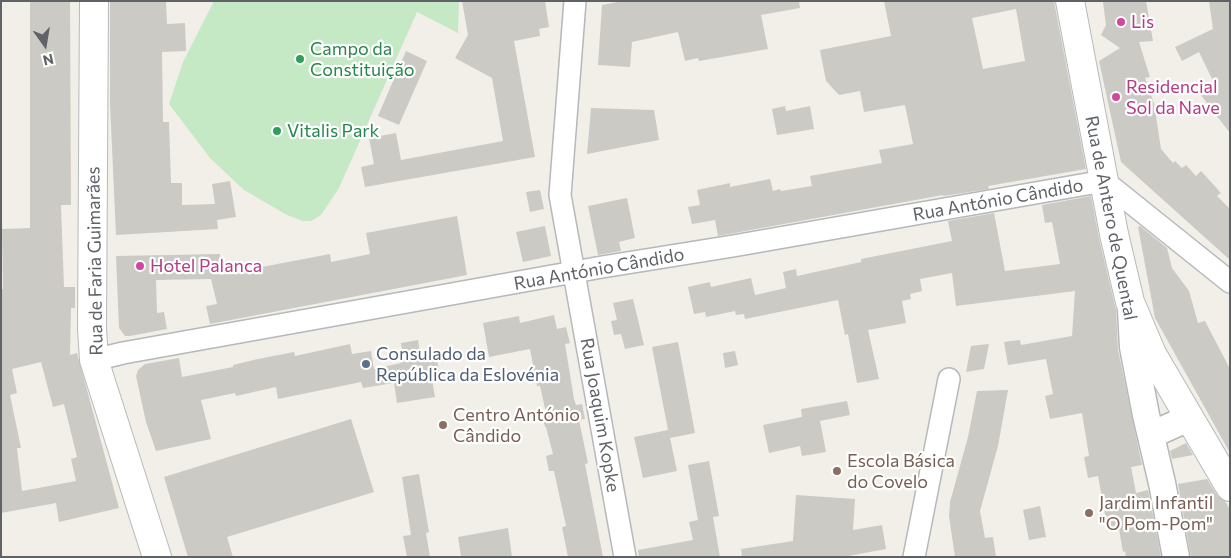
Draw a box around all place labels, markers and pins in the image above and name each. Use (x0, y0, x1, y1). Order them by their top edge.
place label: Lis (1131, 11, 1154, 33)
marker: Lis (1115, 16, 1127, 28)
place label: Campo da Constituição (310, 38, 415, 80)
marker: Campo da Constituição (294, 53, 306, 65)
place label: Residencial Sol da Nave (1126, 76, 1220, 118)
marker: Residencial Sol da Nave (1110, 91, 1122, 103)
place label: Vitalis Park (287, 120, 379, 142)
marker: Vitalis Park (271, 125, 283, 137)
place label: Hotel Palanca (150, 255, 262, 277)
marker: Hotel Palanca (134, 260, 146, 272)
place label: Consulado da República da Eslovénia (376, 343, 559, 386)
marker: Consulado da República da Eslovénia (360, 358, 372, 370)
place label: Centro António Cândido (453, 404, 580, 446)
marker: Centro António Cândido (437, 419, 449, 431)
place label: Escola Básica do Covelo (847, 450, 955, 492)
marker: Escola Básica do Covelo (831, 465, 843, 477)
place label: Jardim Infantil "O Pom-Pom" (1099, 492, 1213, 534)
marker: Jardim Infantil "O Pom-Pom" (1083, 507, 1095, 519)

